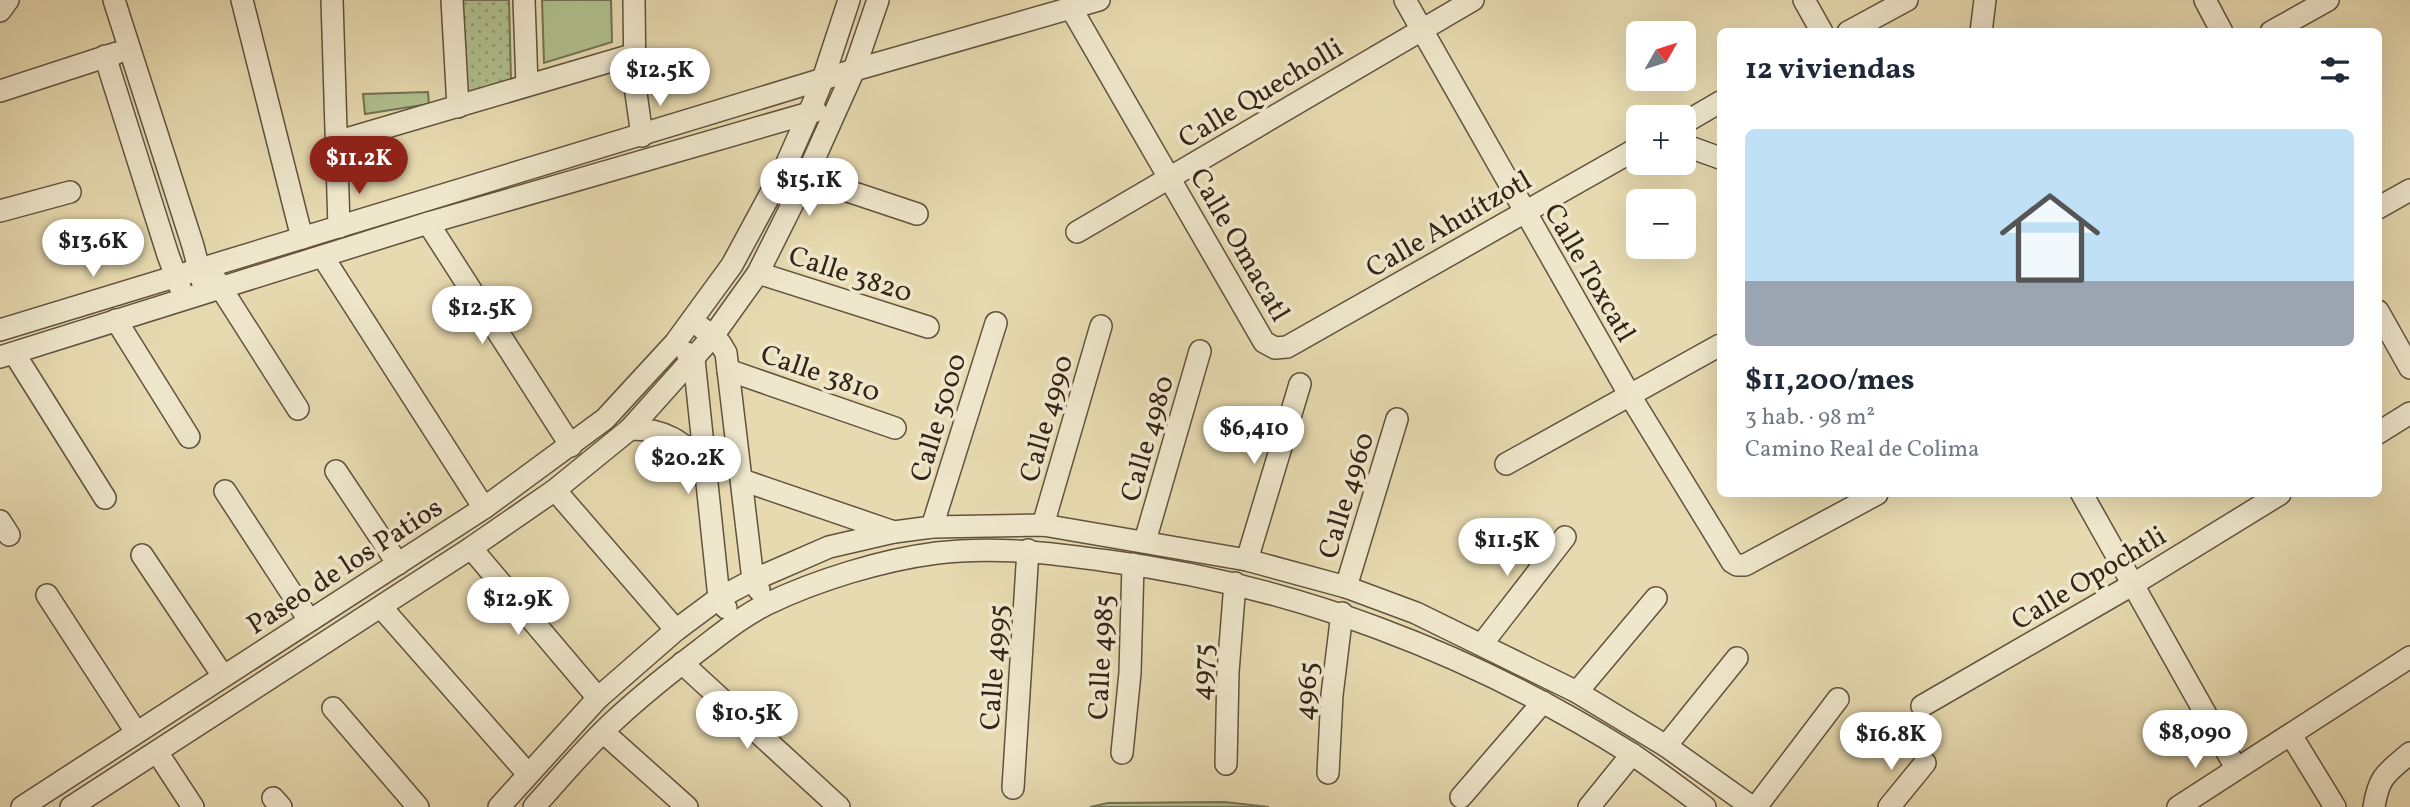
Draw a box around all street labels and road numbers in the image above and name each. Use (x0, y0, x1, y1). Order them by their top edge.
street label: Calle Quecholli (1172, 30, 1351, 159)
street label: Calle Omacatl (1179, 161, 1299, 329)
street label: Calle Ahuítzotl (1359, 162, 1539, 288)
street label: Calle Toxcatl (1533, 197, 1644, 350)
street label: Calle 3820 (783, 237, 917, 314)
street label: Calle 3810 (755, 336, 885, 413)
street label: Calle 5000 (901, 349, 977, 487)
street label: Calle 4990 (1011, 351, 1084, 487)
street label: Calle 4980 (1112, 371, 1185, 506)
street label: Calle 4960 (1310, 428, 1385, 564)
street label: Paseo de los Patios (240, 489, 451, 645)
street label: Calle Opochtli (2005, 518, 2174, 641)
street label: Calle 4985 (1080, 593, 1125, 721)
street label: Calle 4995 (972, 603, 1019, 732)
street label: 4975 (1183, 642, 1224, 702)
street label: 4965 (1285, 660, 1329, 722)

